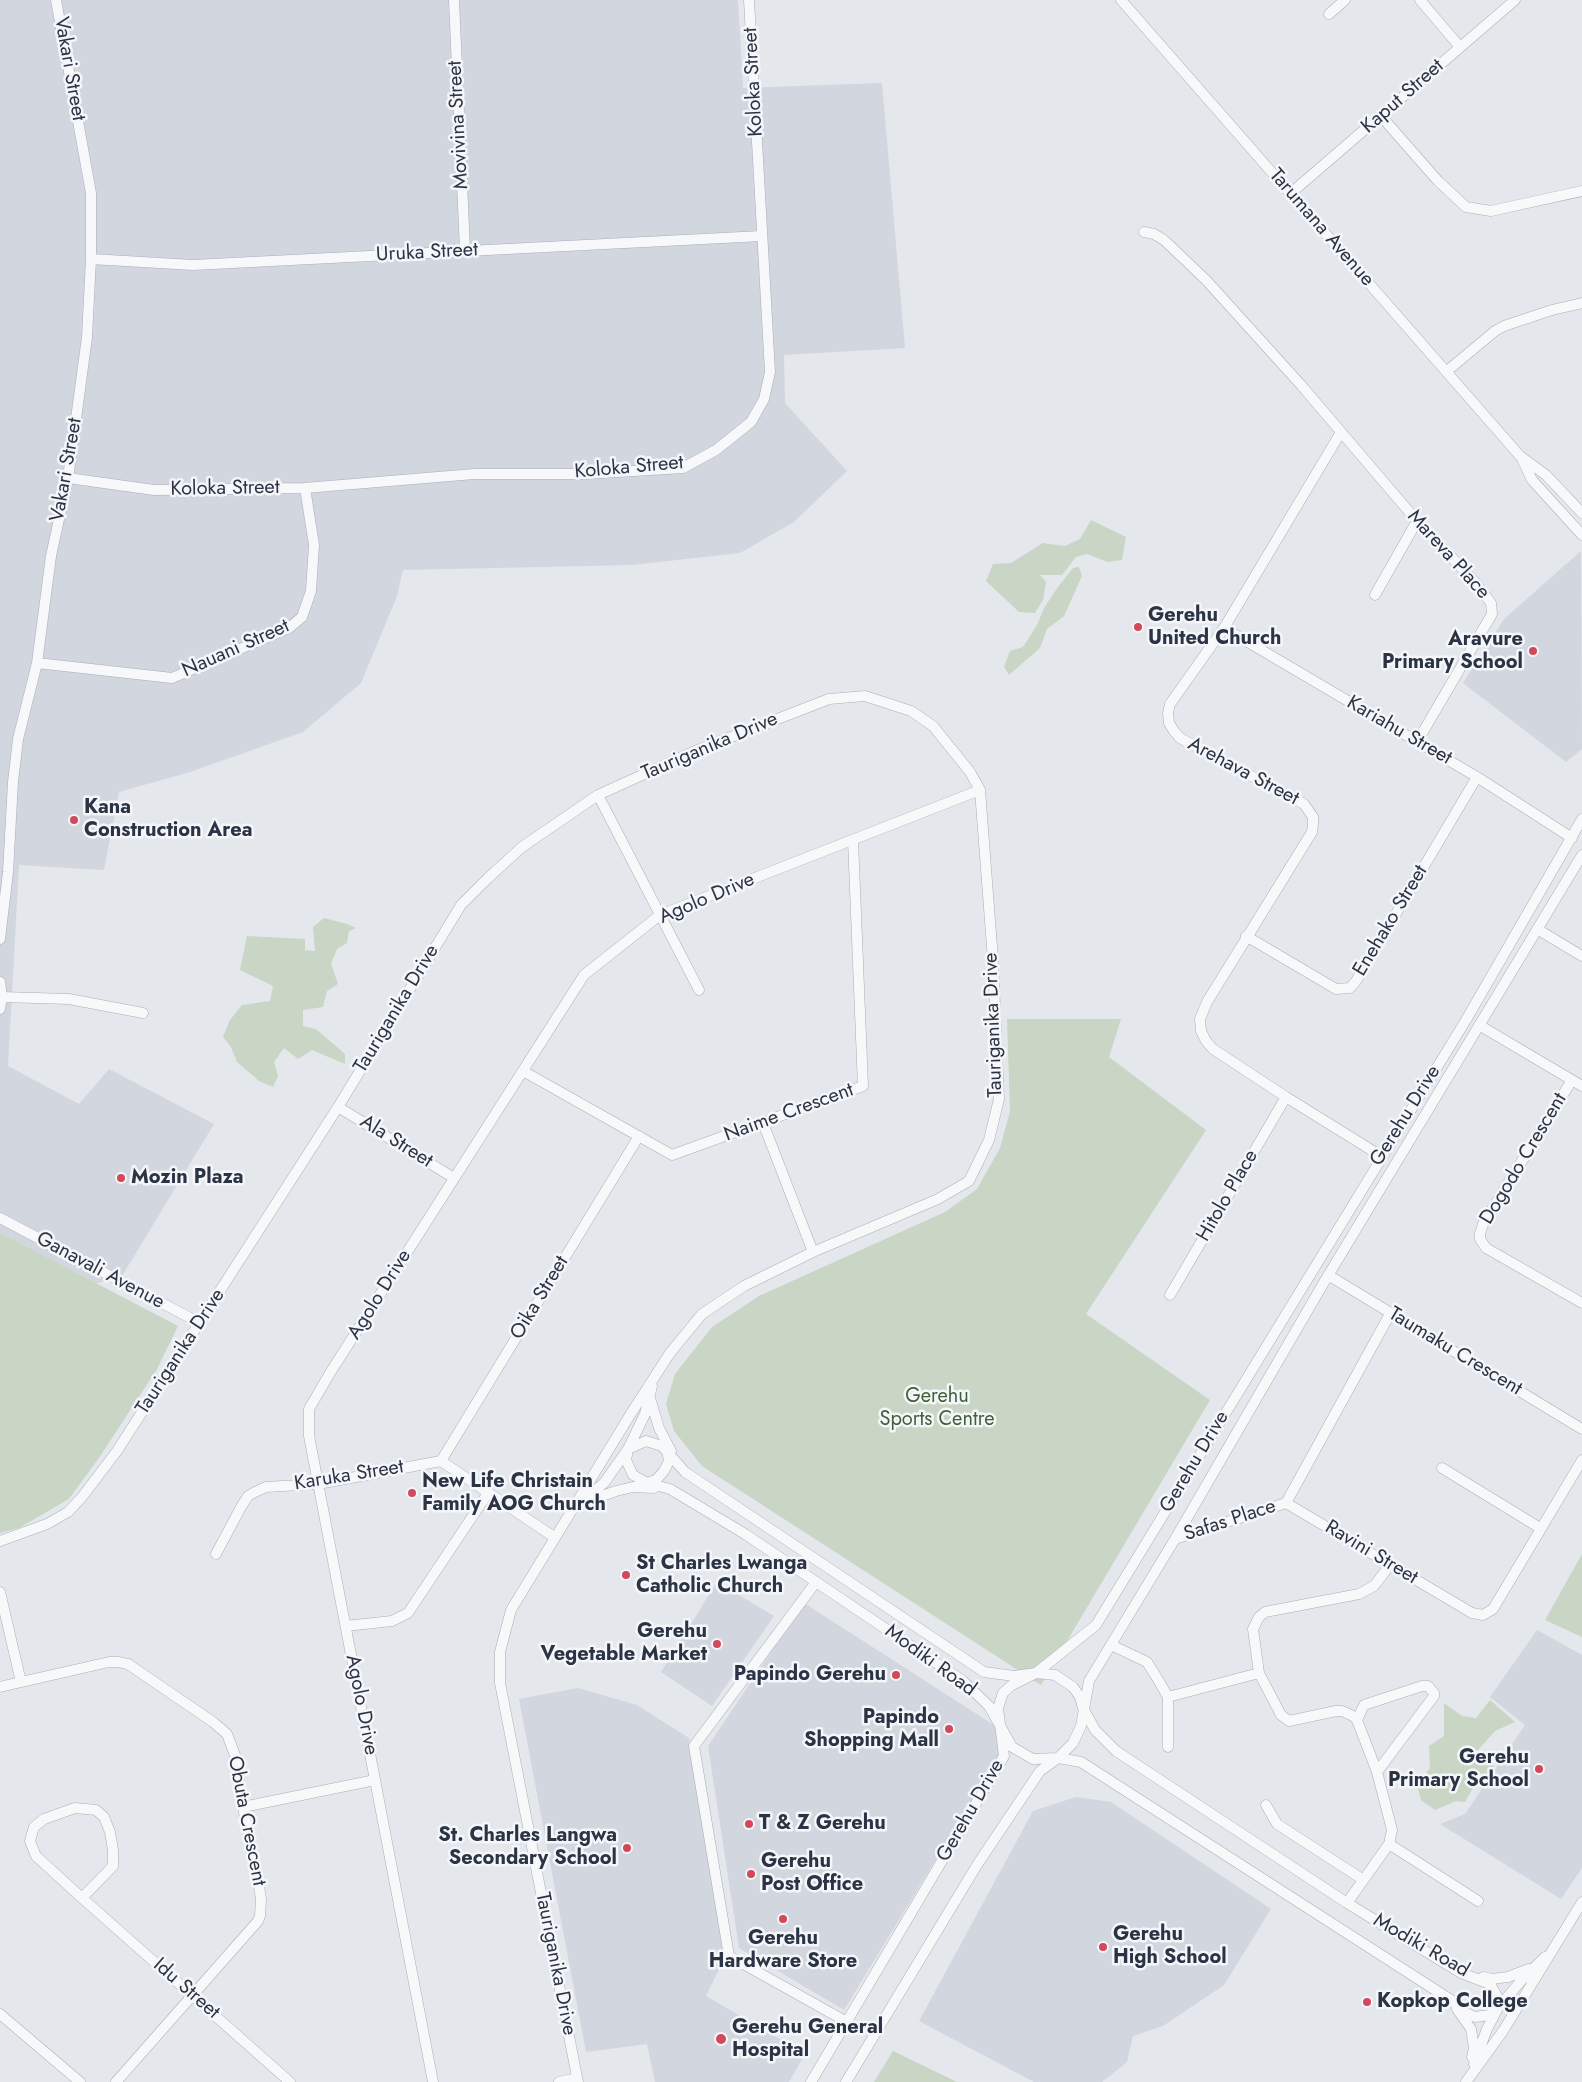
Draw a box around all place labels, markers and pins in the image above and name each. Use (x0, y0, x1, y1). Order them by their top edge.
place label: Gerehu United Church (1148, 604, 1281, 651)
marker: Gerehu United Church (1132, 621, 1144, 633)
place label: Aravure Primary School (1382, 628, 1523, 675)
marker: Aravure Primary School (1527, 645, 1539, 657)
place label: Kana Construction Area (84, 796, 252, 843)
marker: Kana Construction Area (68, 814, 80, 826)
place label: Mozin Plaza (131, 1166, 244, 1190)
marker: Mozin Plaza (115, 1172, 127, 1184)
place label: New Life Christain Family AOG Church (422, 1470, 606, 1517)
marker: New Life Christain Family AOG Church (406, 1487, 418, 1499)
place label: St Charles Lwanga Catholic Church (636, 1552, 807, 1599)
marker: St Charles Lwanga Catholic Church (620, 1569, 632, 1581)
place label: Gerehu Vegetable Market (541, 1620, 707, 1667)
marker: Gerehu Vegetable Market (711, 1638, 723, 1650)
place label: Papindo Gerehu (734, 1663, 886, 1687)
marker: Papindo Gerehu (890, 1669, 902, 1681)
place label: Papindo Shopping Mall (804, 1706, 939, 1753)
marker: Papindo Shopping Mall (943, 1723, 955, 1735)
place label: Gerehu Primary School (1388, 1746, 1529, 1793)
marker: Gerehu Primary School (1533, 1763, 1545, 1775)
place label: T & Z Gerehu (759, 1812, 886, 1836)
marker: T & Z Gerehu (743, 1818, 755, 1830)
place label: St. Charles Langwa Secondary School (438, 1824, 617, 1871)
marker: St. Charles Langwa Secondary School (621, 1842, 633, 1854)
place label: Gerehu Post Office (761, 1850, 863, 1897)
marker: Gerehu Post Office (745, 1868, 757, 1880)
marker: Gerehu Hardware Store (777, 1913, 789, 1925)
place label: Gerehu High School (1113, 1923, 1227, 1970)
place label: Gerehu Hardware Store (709, 1927, 857, 1974)
marker: Gerehu High School (1097, 1941, 1109, 1953)
place label: Kopkop College (1377, 1990, 1528, 2014)
marker: Kopkop College (1361, 1996, 1373, 2008)
place label: Gerehu General Hospital (732, 2016, 883, 2063)
marker: Gerehu General Hospital (714, 2032, 728, 2046)

